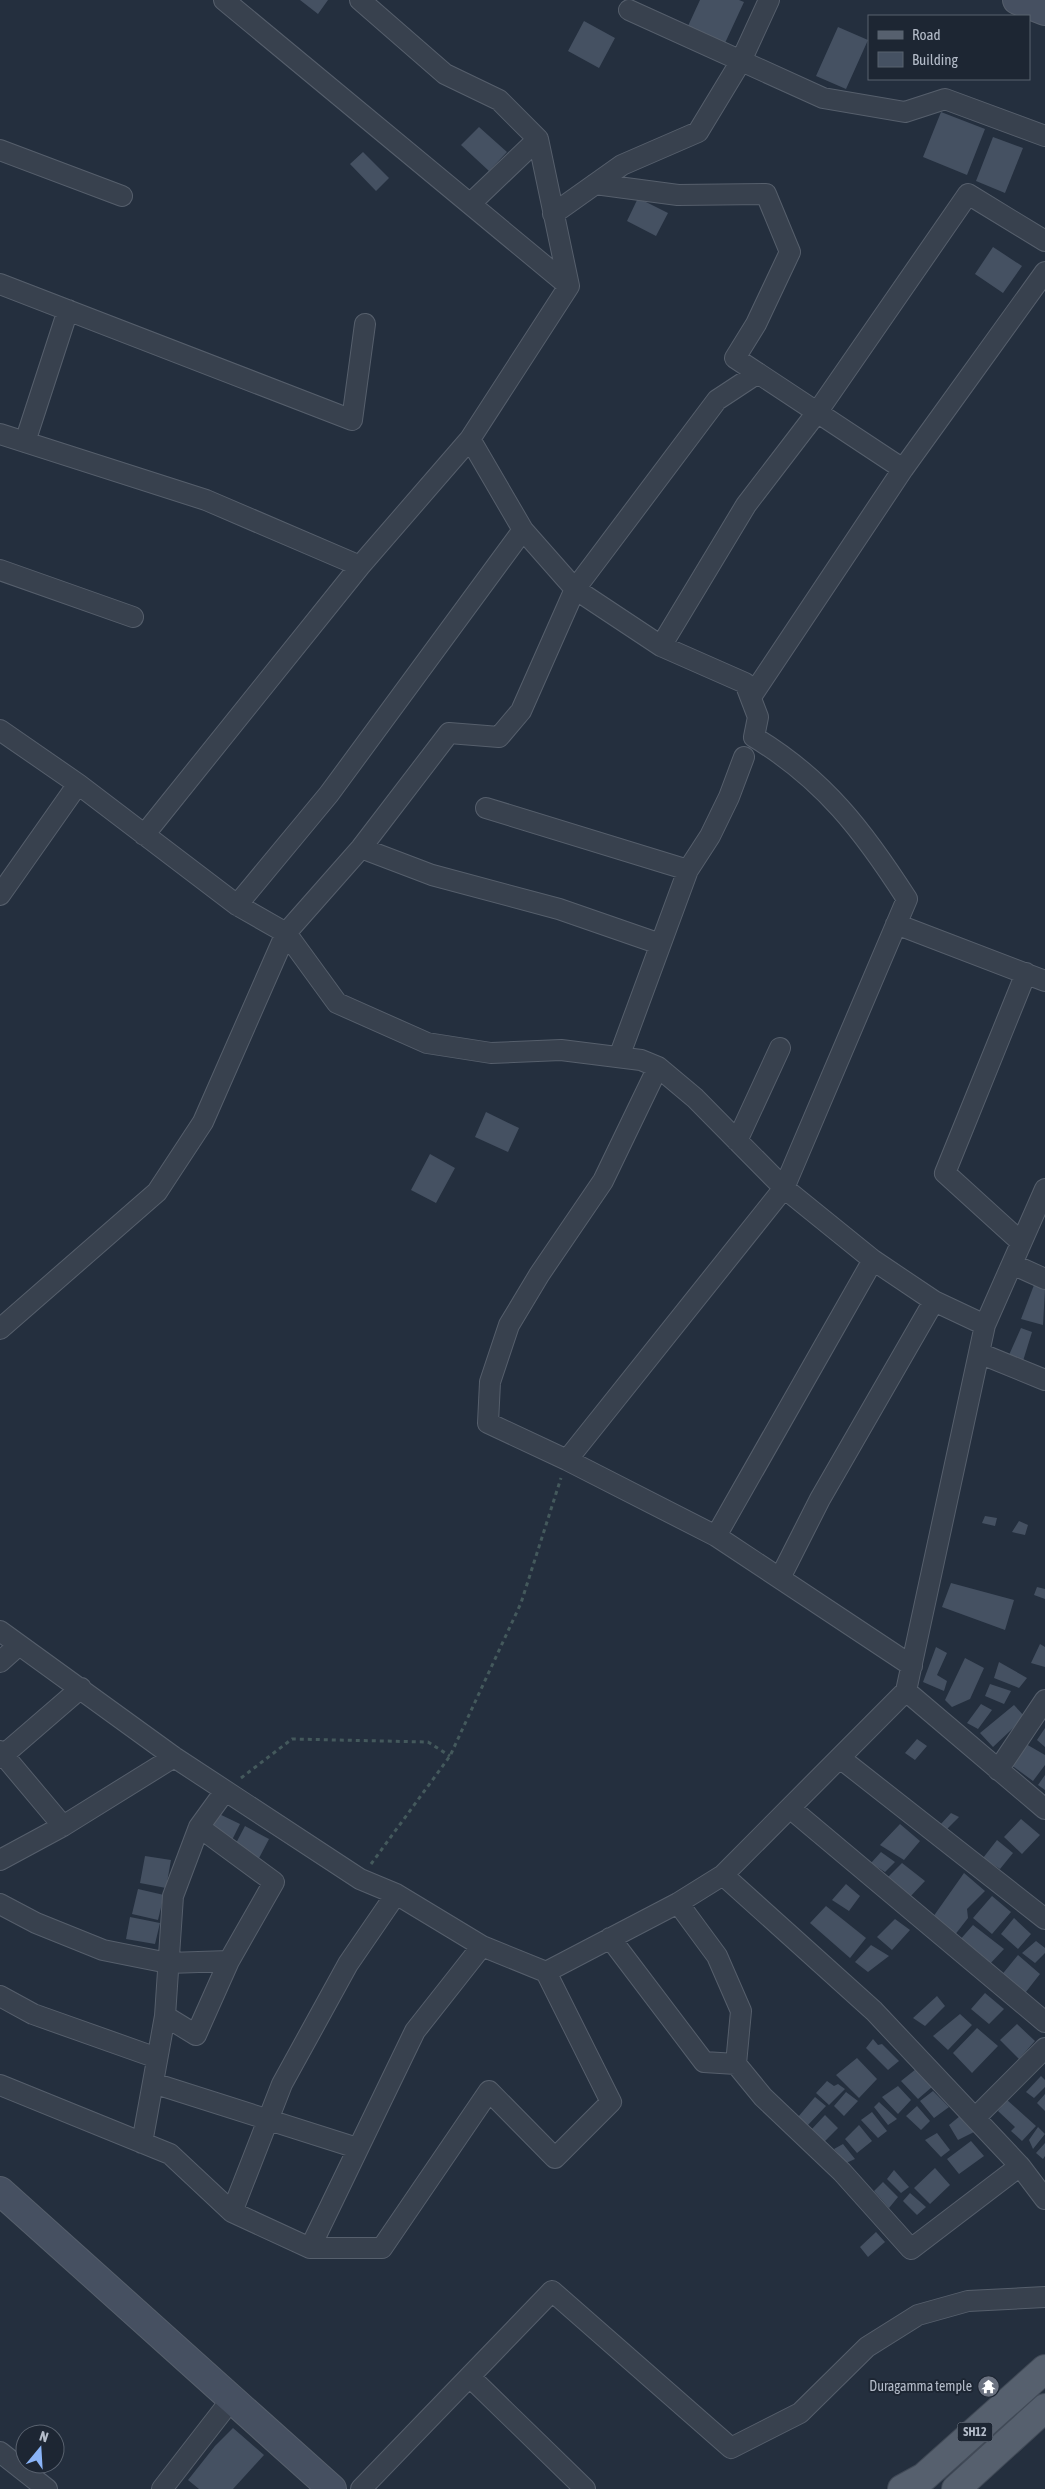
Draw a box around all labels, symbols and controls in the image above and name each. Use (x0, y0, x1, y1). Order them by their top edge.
legend (868, 15, 1030, 80)
text: Road (912, 26, 941, 43)
text: Building (912, 51, 958, 68)
temple icon: Duragamma temple (976, 2374, 1000, 2398)
place label: Duragamma temple (869, 2378, 972, 2394)
road number: SH12 (958, 2422, 992, 2442)
north arrow (15, 2424, 65, 2474)
text: N (38, 2428, 50, 2446)

